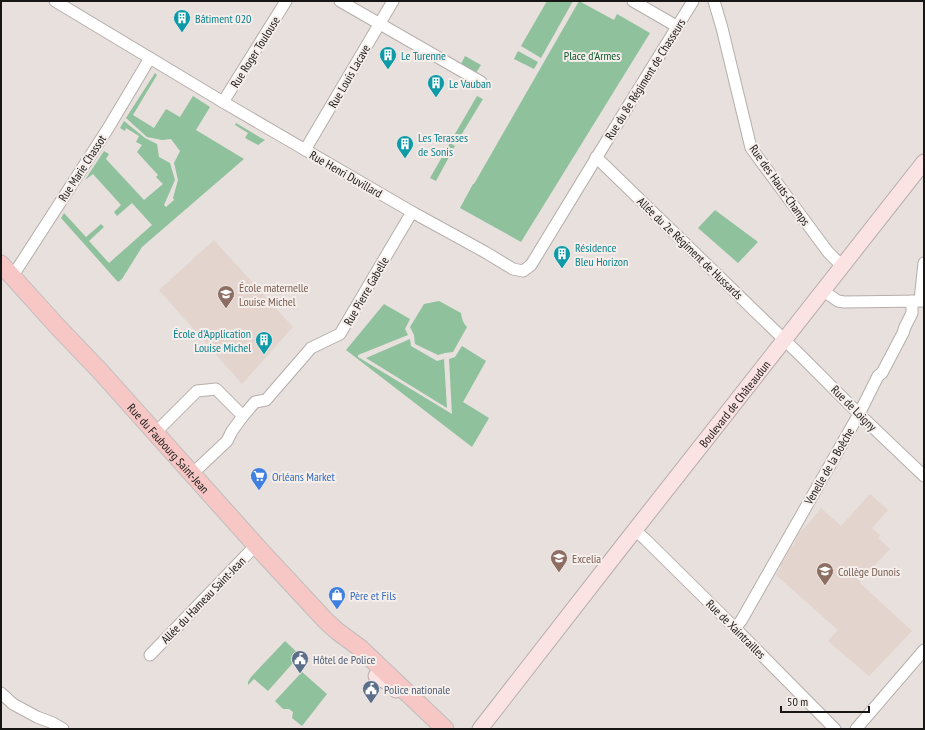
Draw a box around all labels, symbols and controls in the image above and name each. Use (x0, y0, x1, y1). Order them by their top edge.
building icon: Bâtiment 020 (172, 8, 192, 33)
place label: Bâtiment 020 (195, 11, 251, 26)
street label: Rue Roger Toulouse (227, 14, 283, 90)
street label: Rue du 8e Régiment de Chasseurs (602, 16, 688, 142)
street label: Rue Louis Lacave (325, 42, 373, 110)
building icon: Le Turenne (378, 45, 398, 70)
place label: Le Turenne (401, 48, 446, 63)
park label: Place d'Armes (564, 48, 620, 63)
building icon: Le Vauban (426, 73, 446, 98)
place label: Le Vauban (449, 76, 491, 91)
place label: Les Terasses de Sonis (418, 130, 468, 159)
street label: Rue Marie Chassot (55, 131, 109, 204)
building icon: Les Terasses de Sonis (395, 134, 415, 159)
street label: Rue des Hauts-Champs (747, 142, 813, 228)
street label: Rue Henri Duvillard (307, 147, 385, 201)
street label: Allée du 2e Régiment de Hussards (634, 194, 746, 302)
place label: Résidence Bleu Horizon (575, 240, 628, 269)
building icon: Résidence Bleu Horizon (552, 244, 572, 269)
street label: Rue Pierre Gabelle (340, 254, 392, 328)
place label: École maternelle Louise Michel (239, 280, 309, 309)
school or university icon: École maternelle Louise Michel (216, 284, 236, 309)
place label: École d'Application Louise Michel (173, 326, 251, 355)
building icon: École d'Application Louise Michel (254, 330, 274, 355)
street label: Boulevard de Châteaudun (696, 357, 773, 450)
street label: Rue de Loigny (828, 382, 880, 434)
street label: Rue du Faubourg Saint-Jean (125, 400, 213, 496)
street label: Venelle de la Boêche (800, 425, 857, 508)
supermarket icon: Orléans Market (249, 466, 269, 491)
place label: Orléans Market (272, 469, 336, 484)
school or university icon: Excelia (549, 548, 569, 573)
place label: Excelia (572, 551, 601, 566)
street label: Allée du Hameau Saint-Jean (158, 553, 248, 647)
school or university icon: Collège Dunois (815, 561, 835, 586)
place label: Collège Dunois (838, 564, 900, 579)
shop icon: Père et Fils (327, 585, 347, 610)
place label: Père et Fils (350, 588, 396, 603)
street label: Rue de Xaintrailles (703, 596, 769, 662)
public building icon: Hôtel de Police (290, 649, 310, 674)
place label: Hôtel de Police (313, 652, 376, 667)
public building icon: Police nationale (361, 679, 381, 704)
place label: Police nationale (384, 682, 450, 697)
scale bar (781, 688, 869, 714)
text: 50 m (787, 694, 808, 709)

